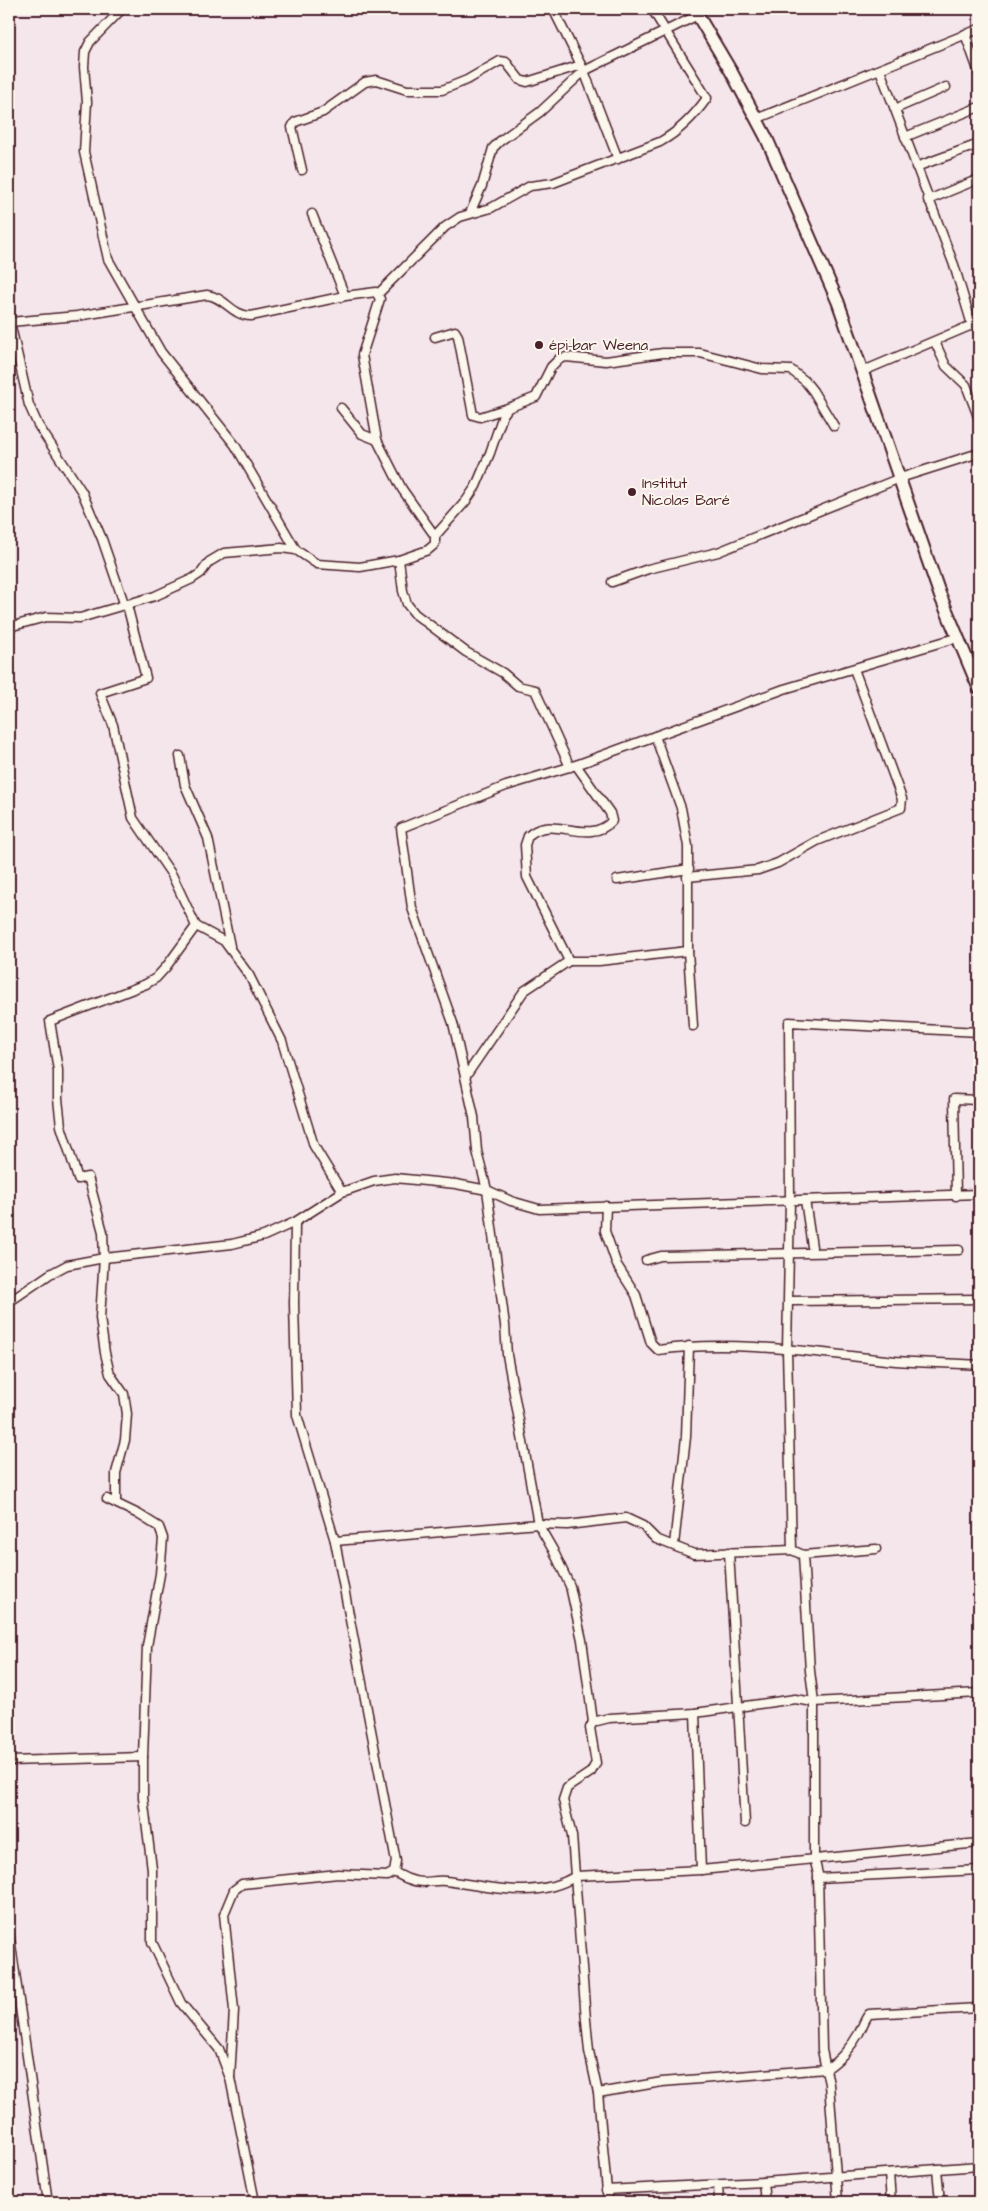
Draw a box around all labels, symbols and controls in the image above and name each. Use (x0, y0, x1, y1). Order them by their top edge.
place label: épi-bar Weena (549, 335, 649, 356)
marker: épi-bar Weena (533, 339, 545, 351)
place label: Institut Nicolas Baré (642, 473, 730, 511)
marker: Institut Nicolas Baré (626, 486, 638, 498)

